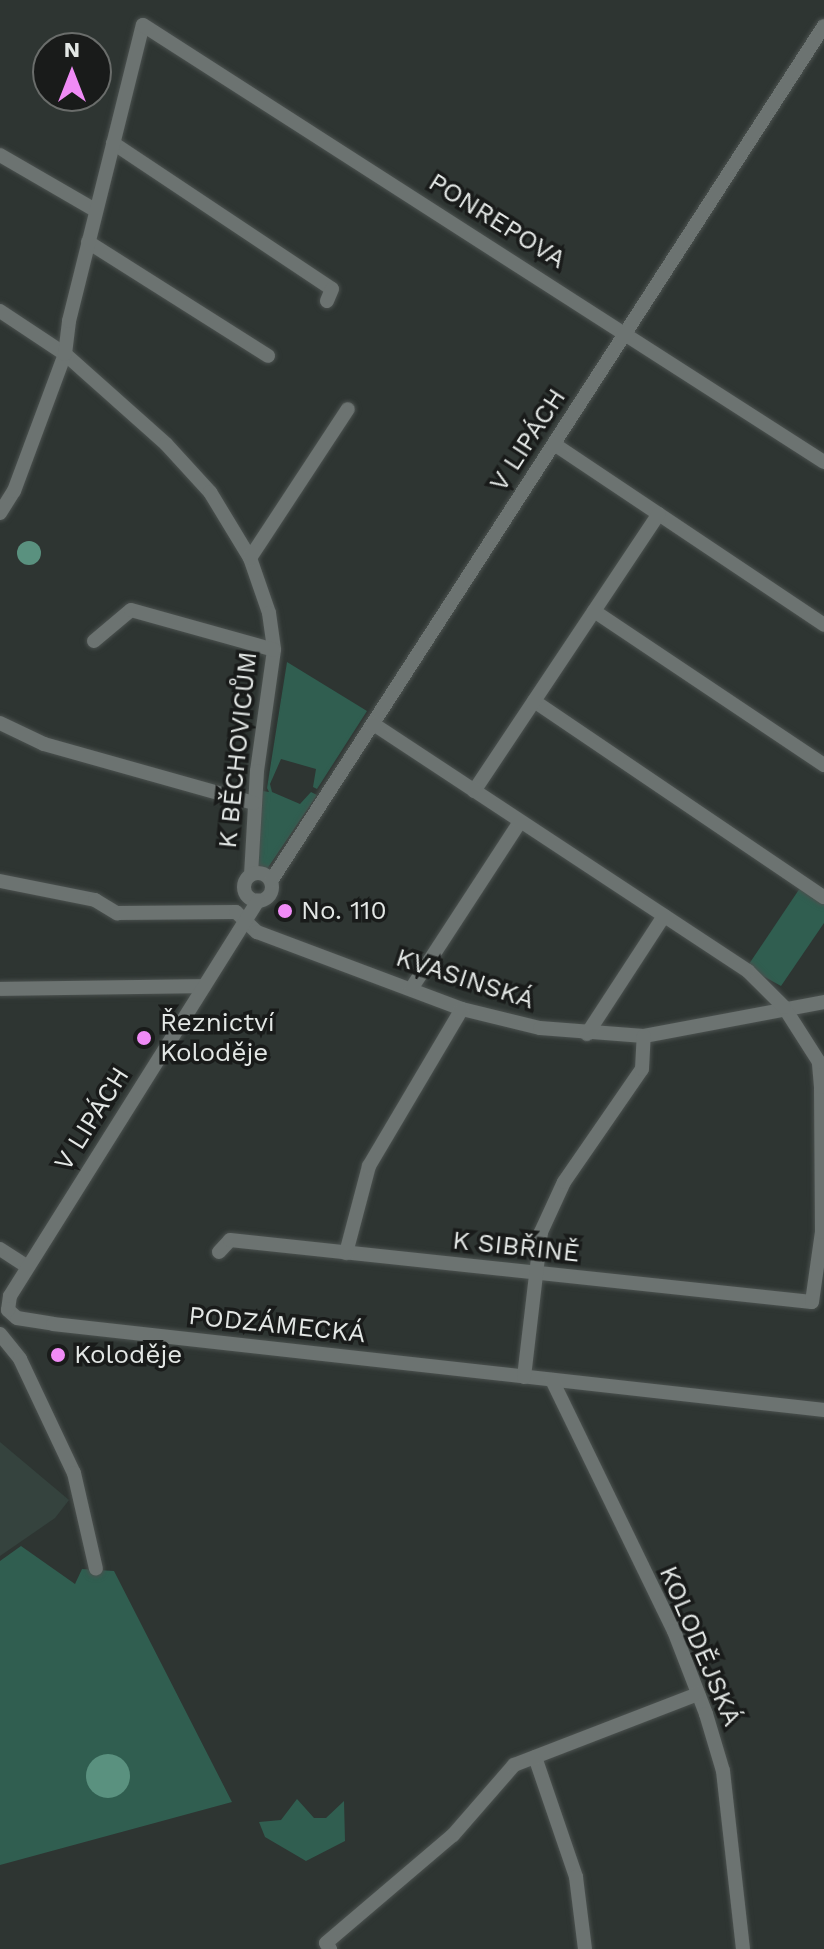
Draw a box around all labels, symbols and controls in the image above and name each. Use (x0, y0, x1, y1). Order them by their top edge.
north arrow (32, 32, 112, 112)
text: N (64, 37, 80, 62)
street label: PONREPOVA (423, 167, 571, 275)
street label: V LIPÁCH (483, 382, 573, 498)
street label: K BĚCHOVICŮM (212, 650, 264, 850)
place label: No. 110 (301, 895, 387, 927)
marker: No. 110 (276, 902, 294, 920)
street label: KVASINSKÁ (392, 942, 538, 1016)
place label: Řeznictví Koloděje (160, 1007, 275, 1068)
marker: Řeznictví Koloděje (135, 1029, 153, 1047)
street label: V LIPÁCH (48, 1061, 136, 1177)
street label: K SIBŘINĚ (451, 1225, 581, 1269)
street label: PODZÁMECKÁ (187, 1300, 367, 1350)
place label: Koloděje (74, 1339, 182, 1371)
marker: Koloděje (49, 1346, 67, 1364)
street label: KOLODĚJSKÁ (652, 1561, 748, 1731)

